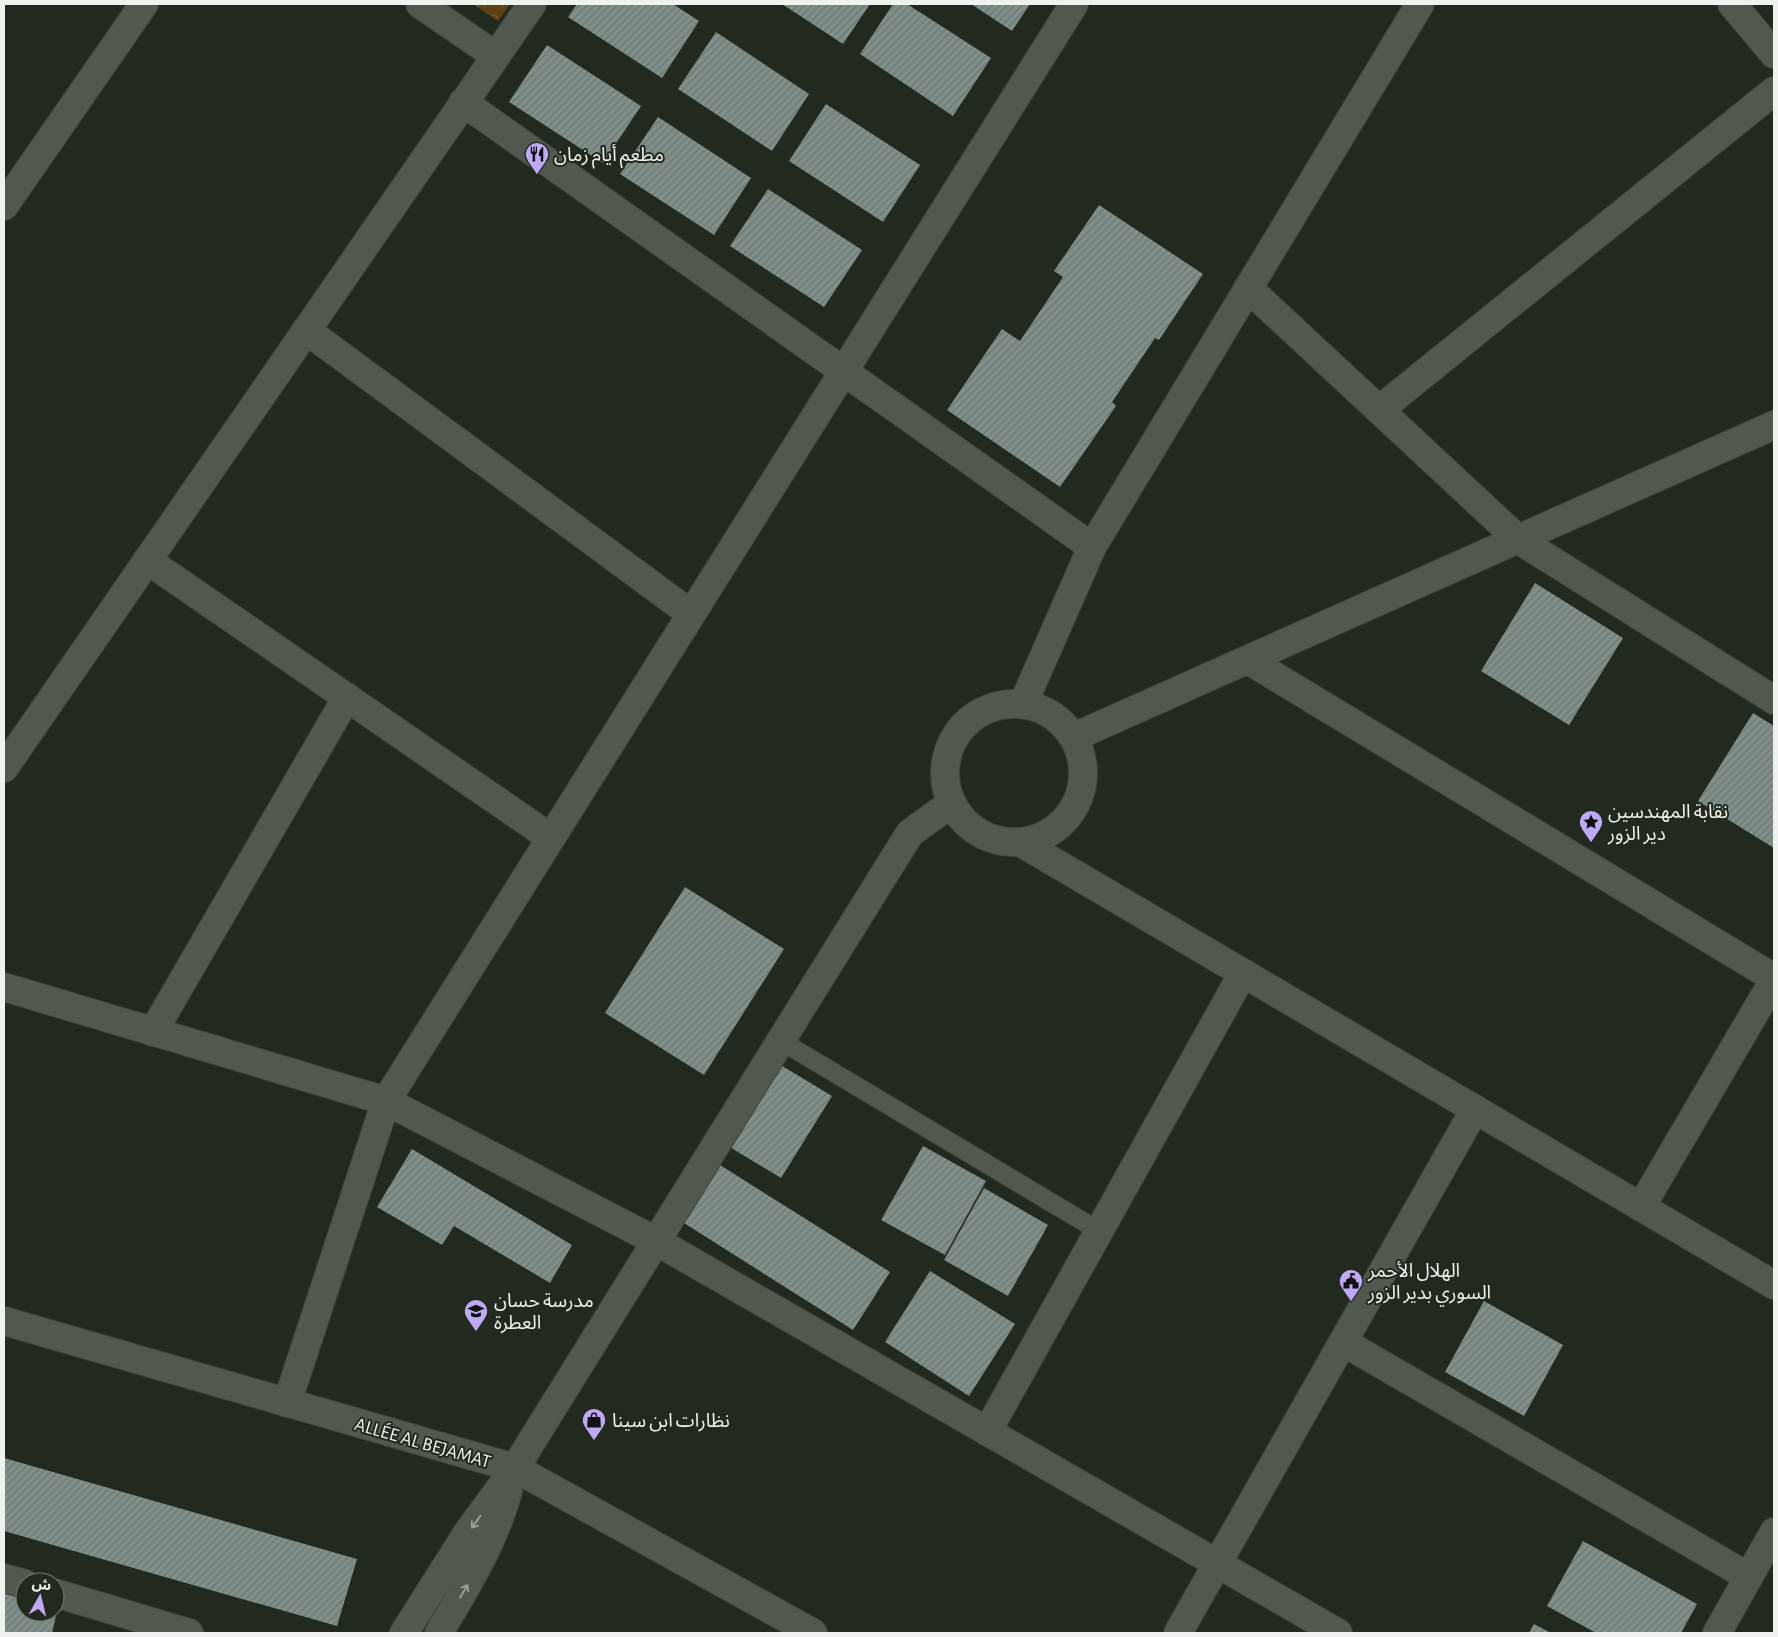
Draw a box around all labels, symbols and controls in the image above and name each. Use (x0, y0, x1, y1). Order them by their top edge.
restaurant icon: مطعم أيام زمان (524, 141, 550, 175)
place label: مطعم أيام زمان (554, 144, 664, 169)
place label: نقابة المهندسين دير الزور (1607, 803, 1728, 845)
place icon: نقابة المهندسين دير الزور (1578, 809, 1604, 843)
place label: الهلال الأحمر السوري بدير الزور (1367, 1261, 1491, 1307)
public building icon: الهلال الأحمر السوري بدير الزور (1338, 1268, 1364, 1302)
place label: مدرسة حسان العطرة (494, 1292, 594, 1334)
school or university icon: مدرسة حسان العطرة (463, 1298, 489, 1332)
shop icon: نظارات ابن سينا (581, 1407, 607, 1441)
place label: نظارات ابن سينا (612, 1412, 730, 1432)
street label: ALLÉE AL BEJAMAT (352, 1413, 493, 1472)
one-way arrow (471, 1515, 481, 1529)
north arrow (15, 1572, 65, 1622)
text: ش (31, 1577, 52, 1593)
one-way arrow (460, 1585, 470, 1599)

